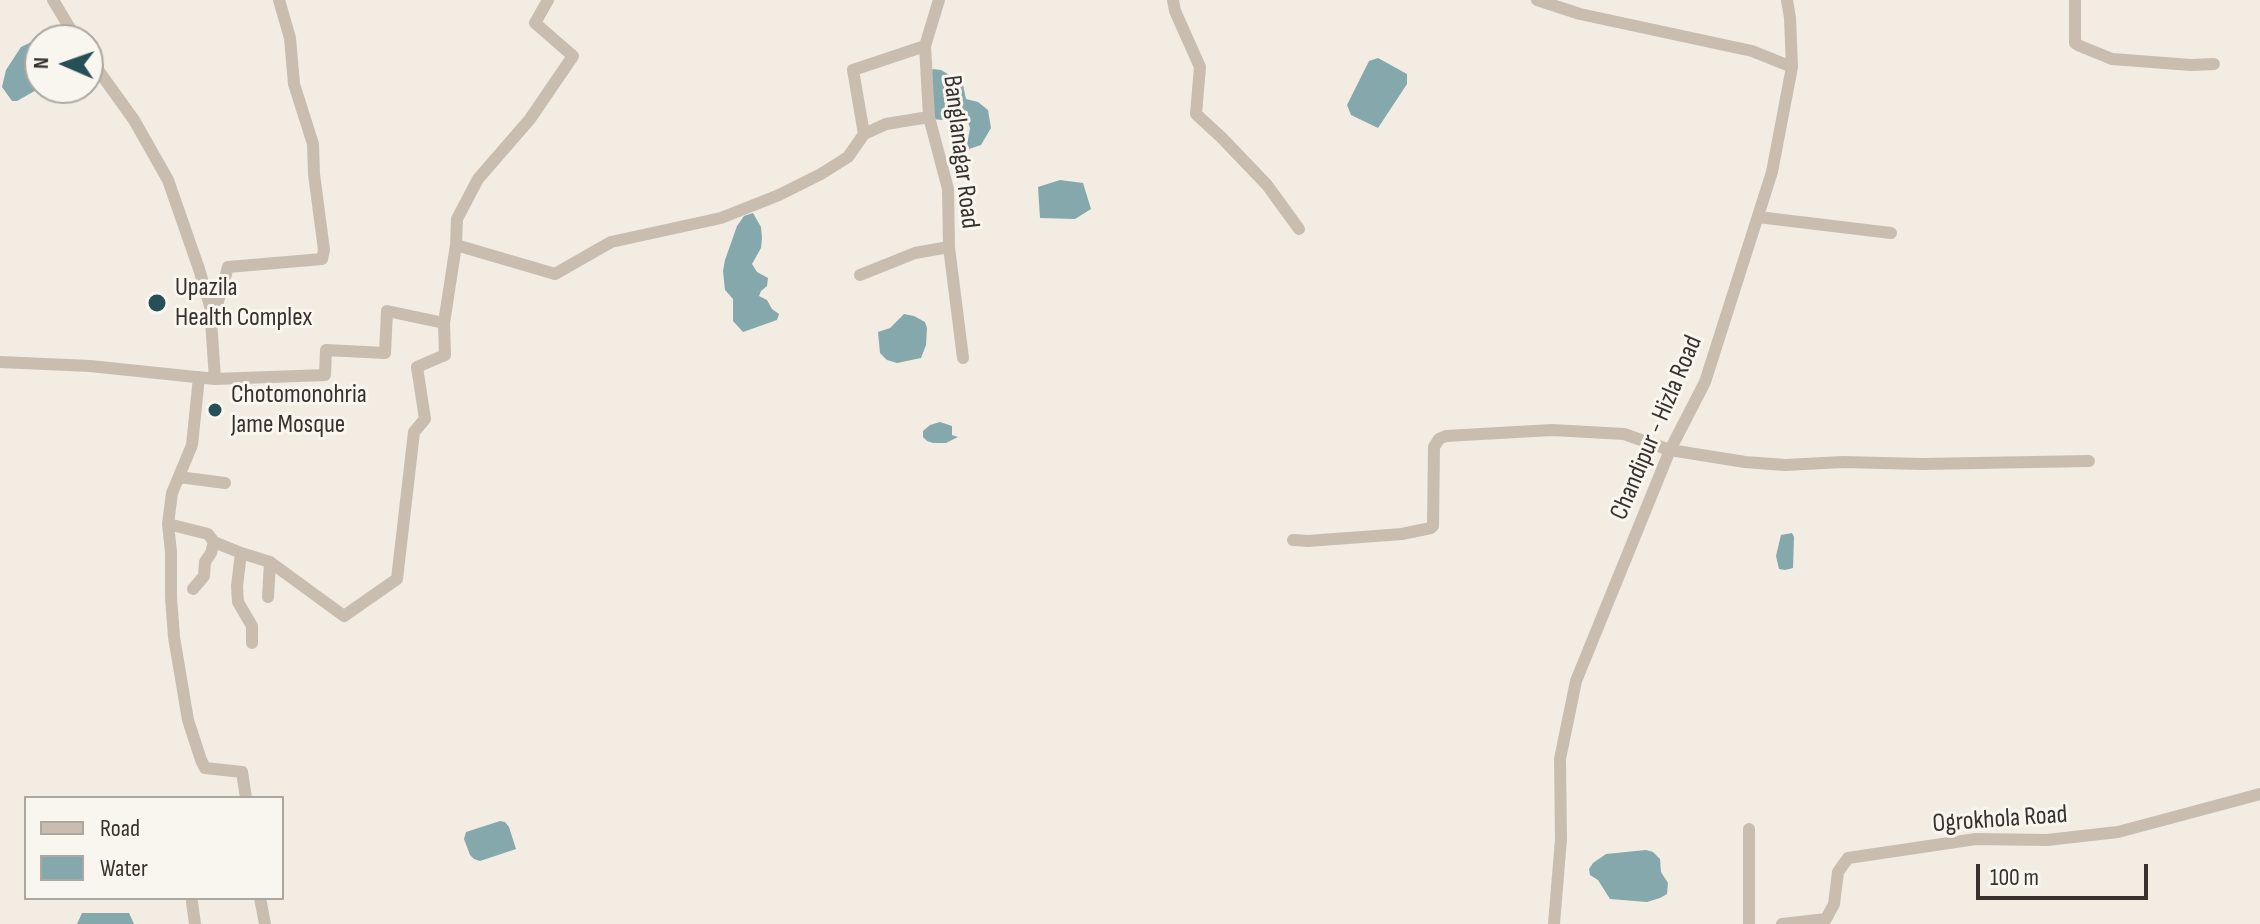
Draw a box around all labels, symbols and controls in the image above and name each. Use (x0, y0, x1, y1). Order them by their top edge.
north arrow (24, 24, 104, 104)
text: N (28, 57, 55, 70)
street label: Banglanagar Road (935, 74, 985, 230)
place label: Upazila Health Complex (175, 272, 312, 334)
marker: Upazila Health Complex (146, 292, 168, 314)
street label: Chandipur - Hizla Road (1604, 331, 1710, 525)
place label: Chotomonohria Jame Mosque (231, 379, 367, 440)
marker: Chotomonohria Jame Mosque (206, 401, 224, 419)
legend (24, 796, 284, 900)
street label: Ogrokhola Road (1931, 800, 2069, 840)
text: Road (100, 814, 140, 843)
scale bar (1980, 848, 2152, 898)
text: Water (100, 854, 148, 883)
text: 100 m (1990, 863, 2039, 892)

